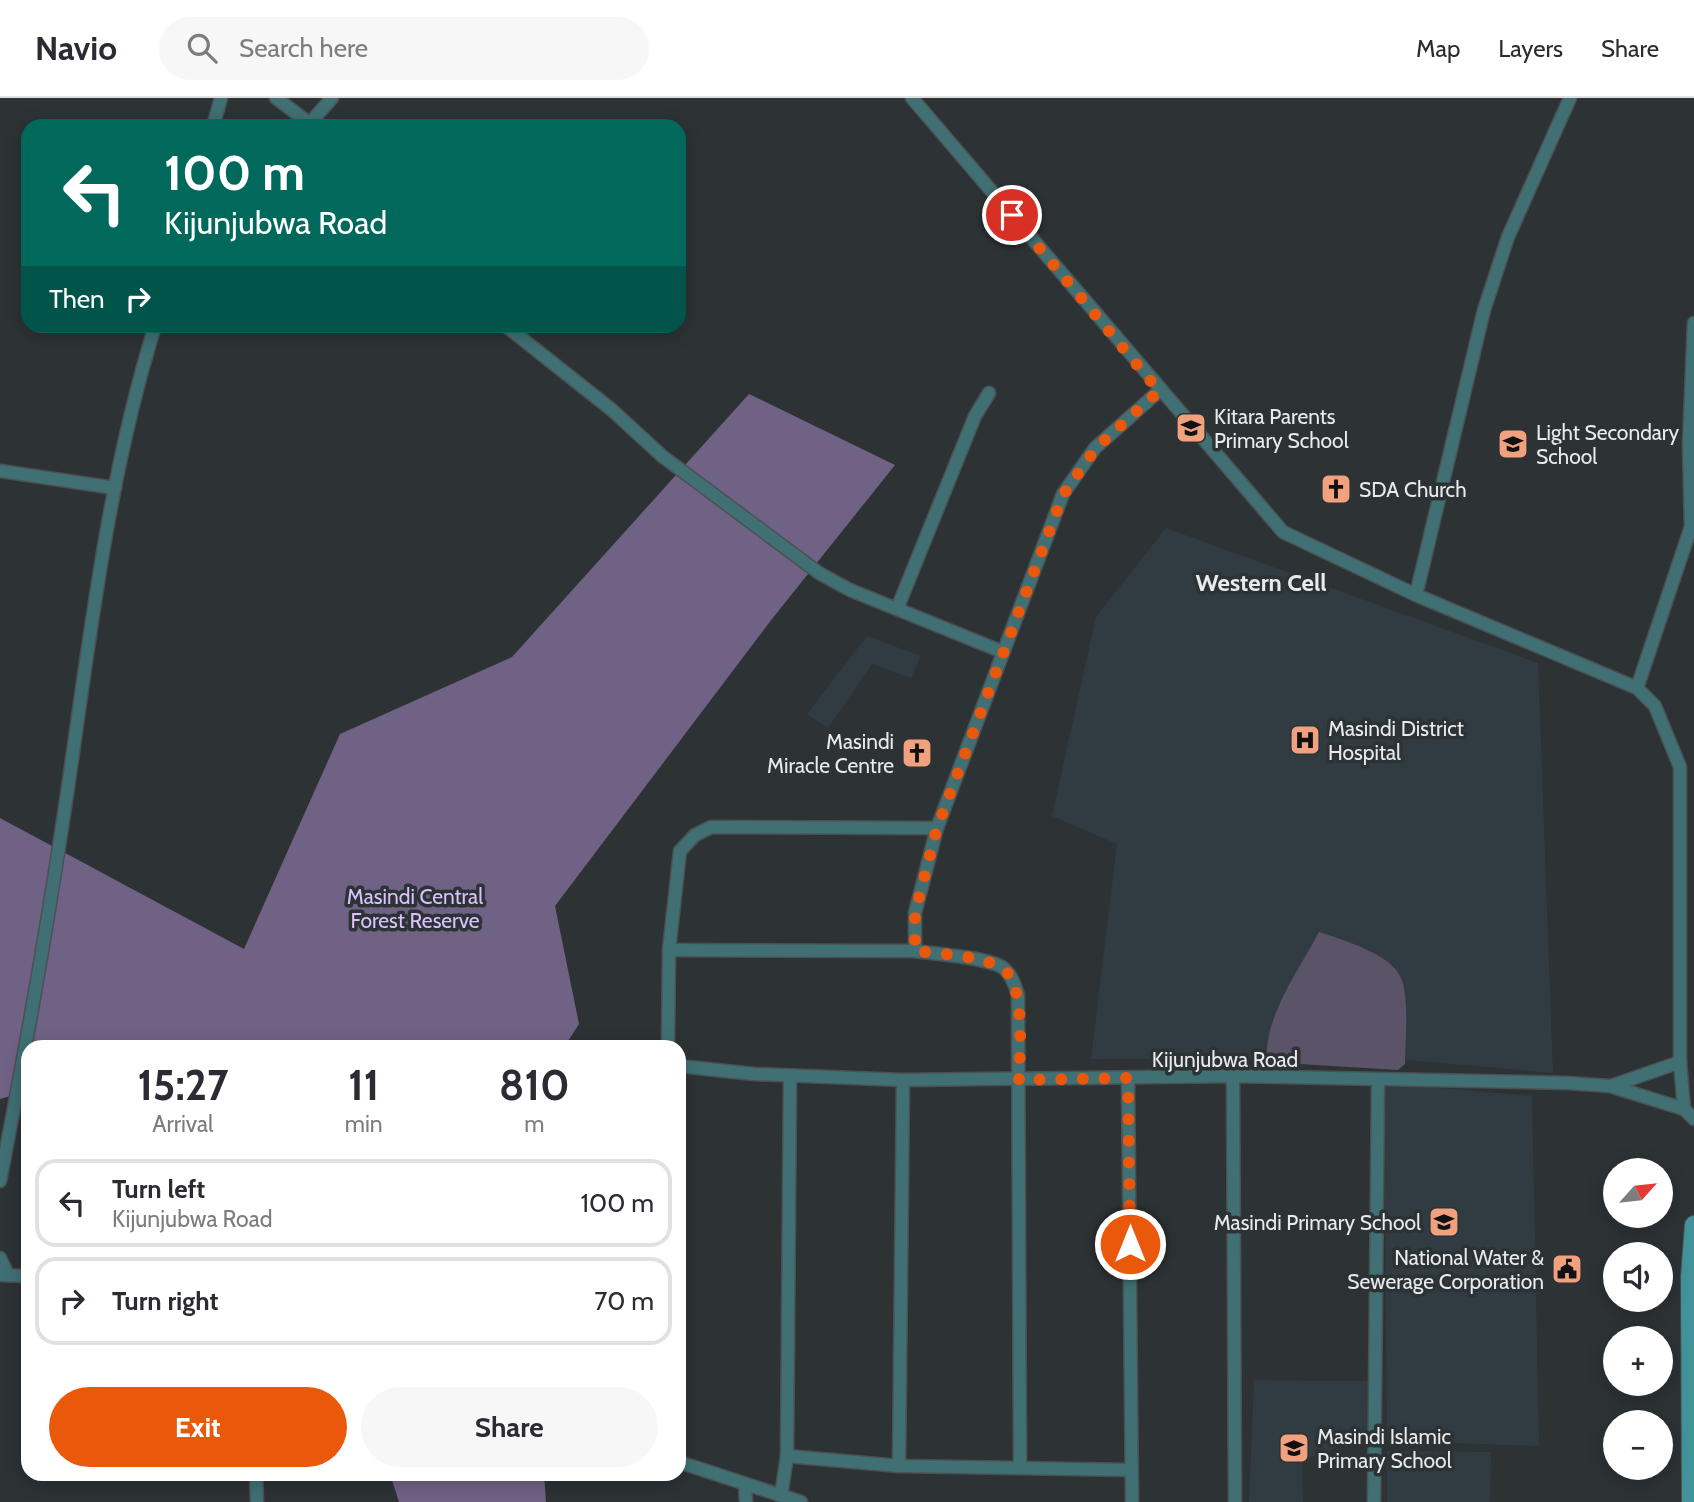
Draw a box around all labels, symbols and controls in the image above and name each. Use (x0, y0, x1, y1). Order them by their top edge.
search box (159, 17, 649, 80)
text: Navio (35, 28, 117, 68)
icon: search (183, 29, 221, 67)
text: Search here (239, 32, 368, 64)
text: Map (1416, 34, 1460, 63)
text: Layers (1498, 34, 1563, 63)
text: Share (1601, 34, 1659, 63)
text: 100 m (164, 143, 305, 202)
icon: left (49, 147, 140, 238)
pin (982, 185, 1042, 245)
icon: arrive (993, 196, 1031, 234)
text: Kijunjubwa Road (164, 203, 387, 242)
icon: right (119, 280, 157, 318)
text: Then (49, 283, 105, 315)
place label: Kitara Parents Primary School (1214, 404, 1349, 453)
school or university icon: Kitara Parents Primary School (1174, 411, 1208, 445)
place label: Light Secondary School (1536, 420, 1680, 469)
school or university icon: Light Secondary School (1496, 427, 1530, 461)
church icon: SDA Church (1319, 472, 1353, 506)
place label: SDA Church (1359, 477, 1467, 502)
district label: Western Cell (1195, 568, 1327, 597)
place label: Masindi District Hospital (1328, 716, 1464, 765)
hospital icon: Masindi District Hospital (1288, 723, 1322, 757)
place label: Masindi Miracle Centre (767, 729, 894, 778)
church icon: Masindi Miracle Centre (900, 736, 934, 770)
park label: Masindi Central Forest Reserve (347, 884, 483, 933)
street label: Kijunjubwa Road (1152, 1047, 1298, 1073)
text: 15:27 (137, 1059, 228, 1111)
text: 11 (348, 1059, 379, 1111)
text: 810 (499, 1059, 570, 1111)
text: Arrival (152, 1110, 214, 1138)
text: min (345, 1110, 383, 1138)
text: m (524, 1110, 544, 1138)
north arrow (1603, 1158, 1673, 1228)
map controls (1603, 1158, 1673, 1480)
text: Turn left (112, 1173, 205, 1205)
icon: left (53, 1184, 91, 1222)
text: 100 m (581, 1187, 654, 1219)
text: Kijunjubwa Road (112, 1205, 273, 1233)
school or university icon: Masindi Primary School (1427, 1205, 1461, 1239)
position arrow (1093, 1207, 1167, 1281)
place label: Masindi Primary School (1214, 1210, 1421, 1235)
button: sound (1603, 1242, 1673, 1312)
place label: National Water & Sewerage Corporation (1347, 1245, 1544, 1294)
public building icon: National Water & Sewerage Corporation (1550, 1252, 1584, 1286)
icon: right (53, 1282, 91, 1320)
text: Turn right (112, 1285, 218, 1317)
text: 70 m (594, 1285, 654, 1317)
button: + (1603, 1326, 1673, 1396)
button: Exit (49, 1387, 347, 1467)
button: Share (361, 1387, 658, 1467)
button: − (1603, 1410, 1673, 1480)
place label: Masindi Islamic Primary School (1317, 1424, 1452, 1473)
school or university icon: Masindi Islamic Primary School (1277, 1431, 1311, 1465)

